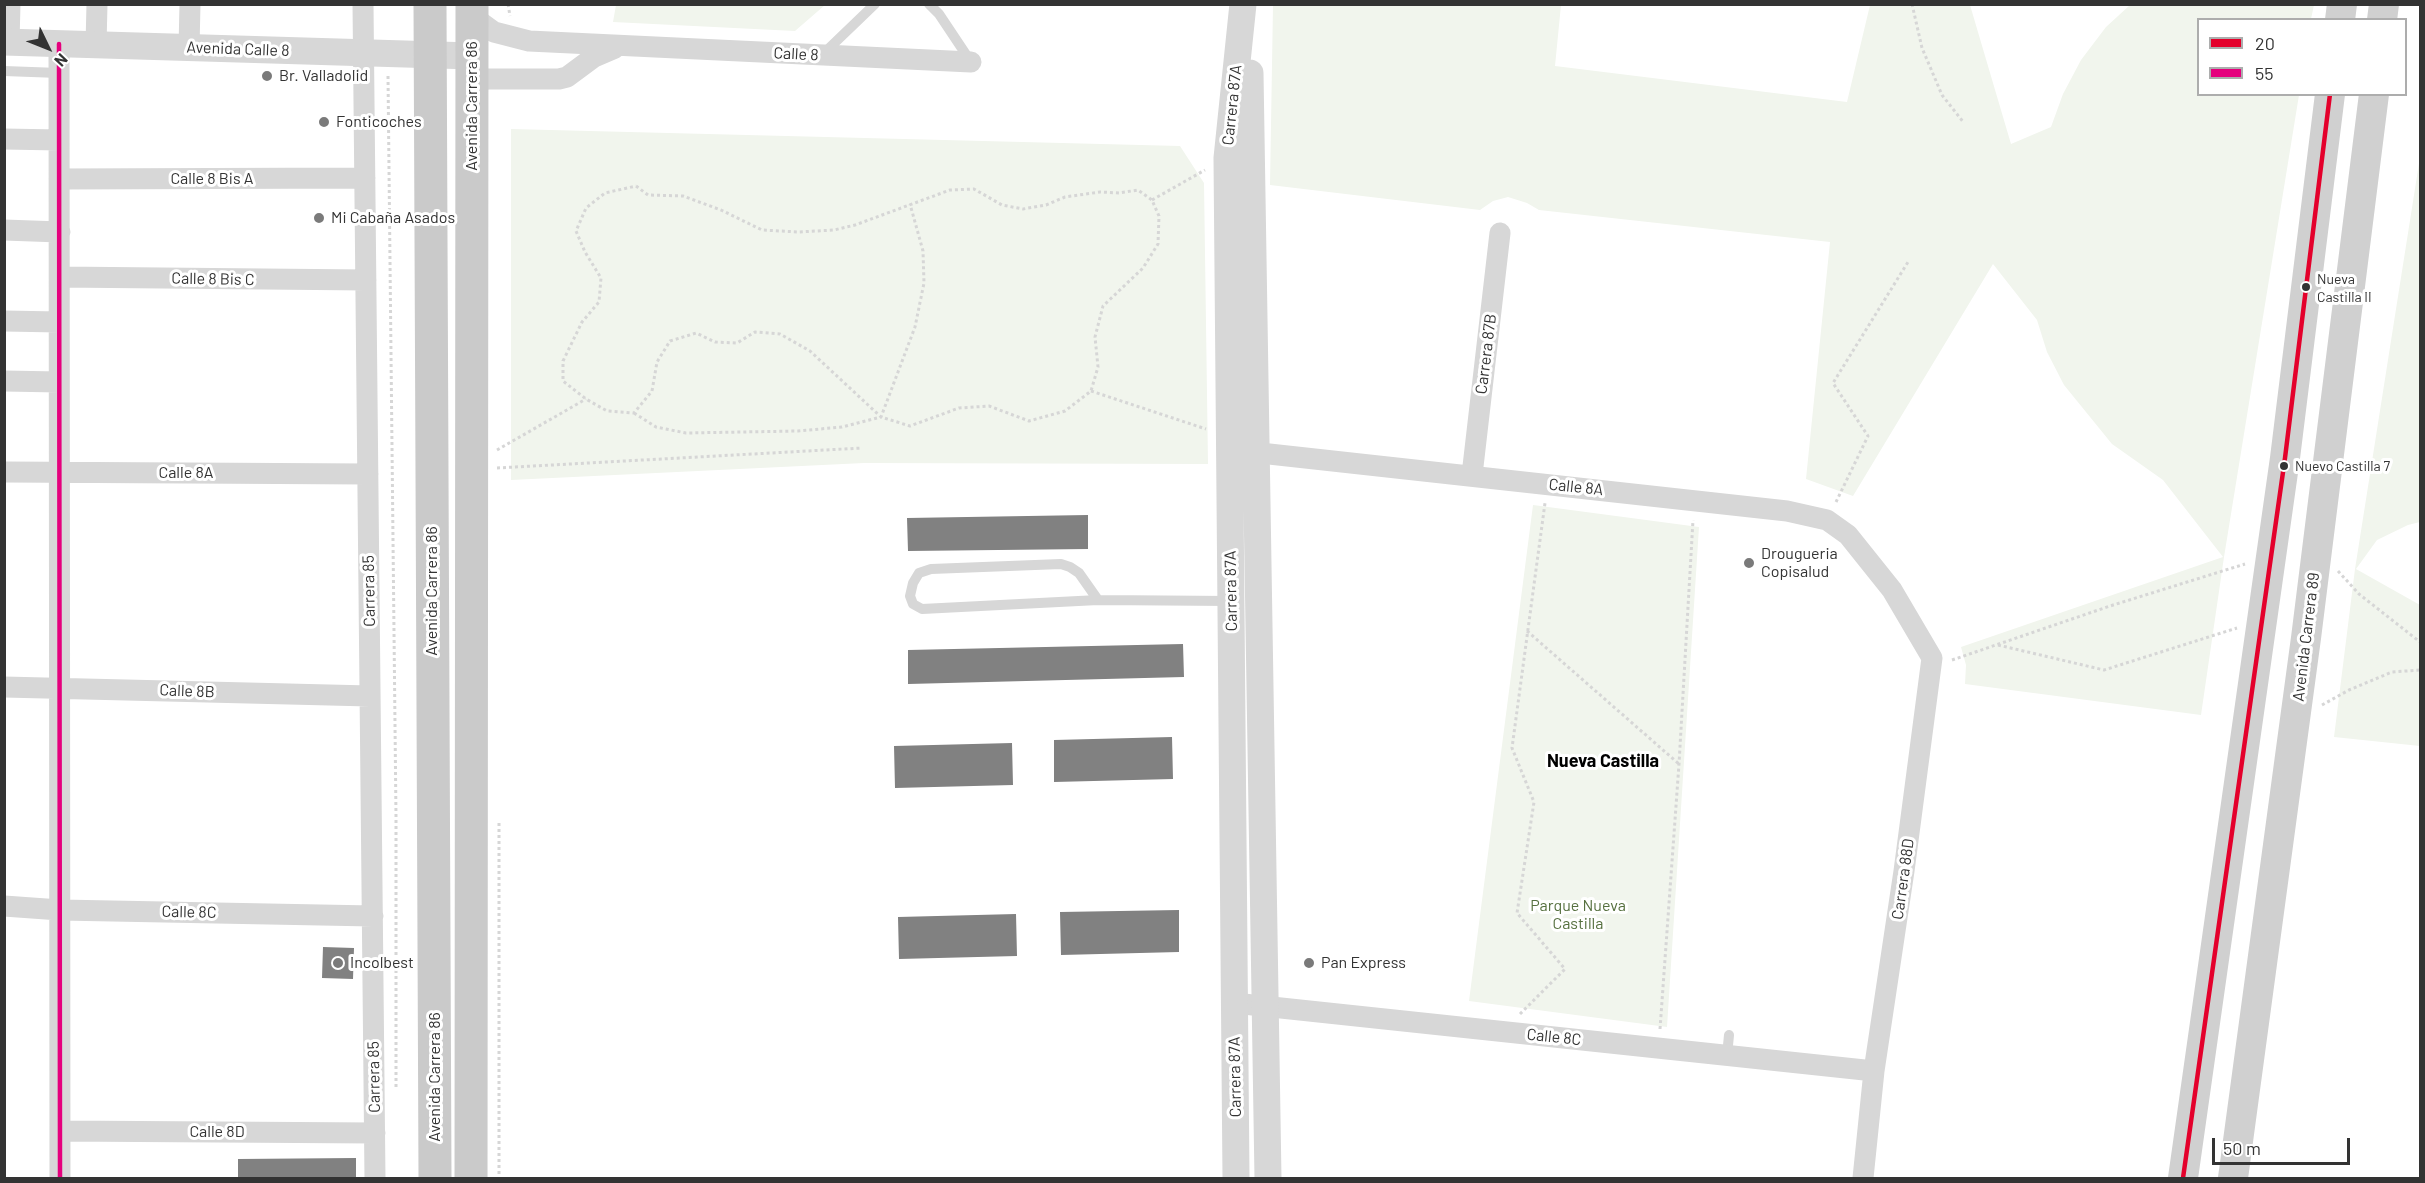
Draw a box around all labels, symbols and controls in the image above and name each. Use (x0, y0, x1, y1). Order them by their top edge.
north arrow (18, 18, 78, 78)
legend (2197, 18, 2407, 96)
text: 20 (2255, 32, 2275, 54)
street label: Avenida Calle 8 (186, 38, 290, 60)
street label: Avenida Carrera 86 (462, 41, 482, 171)
street label: Calle 8 (773, 43, 819, 65)
text: N (51, 50, 72, 71)
text: 55 (2255, 62, 2274, 84)
street label: Carrera 87A (1218, 64, 1246, 146)
place label: Br. Valladolid (279, 66, 368, 86)
marker: Br. Valladolid (260, 69, 274, 83)
place label: Fonticoches (336, 112, 422, 132)
marker: Fonticoches (317, 115, 331, 129)
street label: Calle 8 Bis A (170, 169, 254, 189)
place label: Mi Cabaña Asados (331, 208, 455, 228)
marker: Mi Cabaña Asados (312, 211, 326, 225)
street label: Calle 8 Bis C (171, 269, 255, 289)
place label: Nueva Castilla II (2317, 271, 2372, 304)
marker: Nueva Castilla II (2300, 281, 2312, 293)
street label: Carrera 87B (1472, 313, 1500, 395)
place label: Nuevo Castilla 7 (2295, 458, 2390, 474)
marker: Nuevo Castilla 7 (2278, 460, 2290, 472)
street label: Calle 8A (159, 463, 213, 483)
street label: Calle 8A (1548, 475, 1604, 499)
street label: Avenida Carrera 86 (422, 526, 442, 656)
place label: Drougueria Copisalud (1761, 544, 1838, 582)
street label: Carrera 87A (1221, 551, 1241, 631)
street label: Carrera 85 (359, 555, 379, 627)
marker: Drougueria Copisalud (1742, 556, 1756, 570)
street label: Avenida Carrera 89 (2289, 571, 2323, 703)
street label: Calle 8B (159, 680, 215, 702)
district label: Nueva Castilla (1547, 750, 1659, 772)
street label: Carrera 88D (1888, 837, 1918, 921)
park label: Parque Nueva Castilla (1530, 896, 1626, 934)
street label: Calle 8C (161, 902, 217, 922)
place label: Incolbest (350, 953, 414, 973)
place label: Pan Express (1321, 953, 1406, 973)
marker: Incolbest (331, 956, 345, 970)
marker: Pan Express (1302, 956, 1316, 970)
street label: Avenida Carrera 86 (425, 1012, 445, 1142)
street label: Calle 8C (1526, 1025, 1582, 1049)
street label: Carrera 87A (1225, 1037, 1245, 1117)
street label: Carrera 85 (364, 1041, 384, 1113)
street label: Calle 8D (189, 1122, 245, 1142)
scale bar (2215, 1126, 2353, 1164)
text: 50 m (2223, 1137, 2261, 1159)

